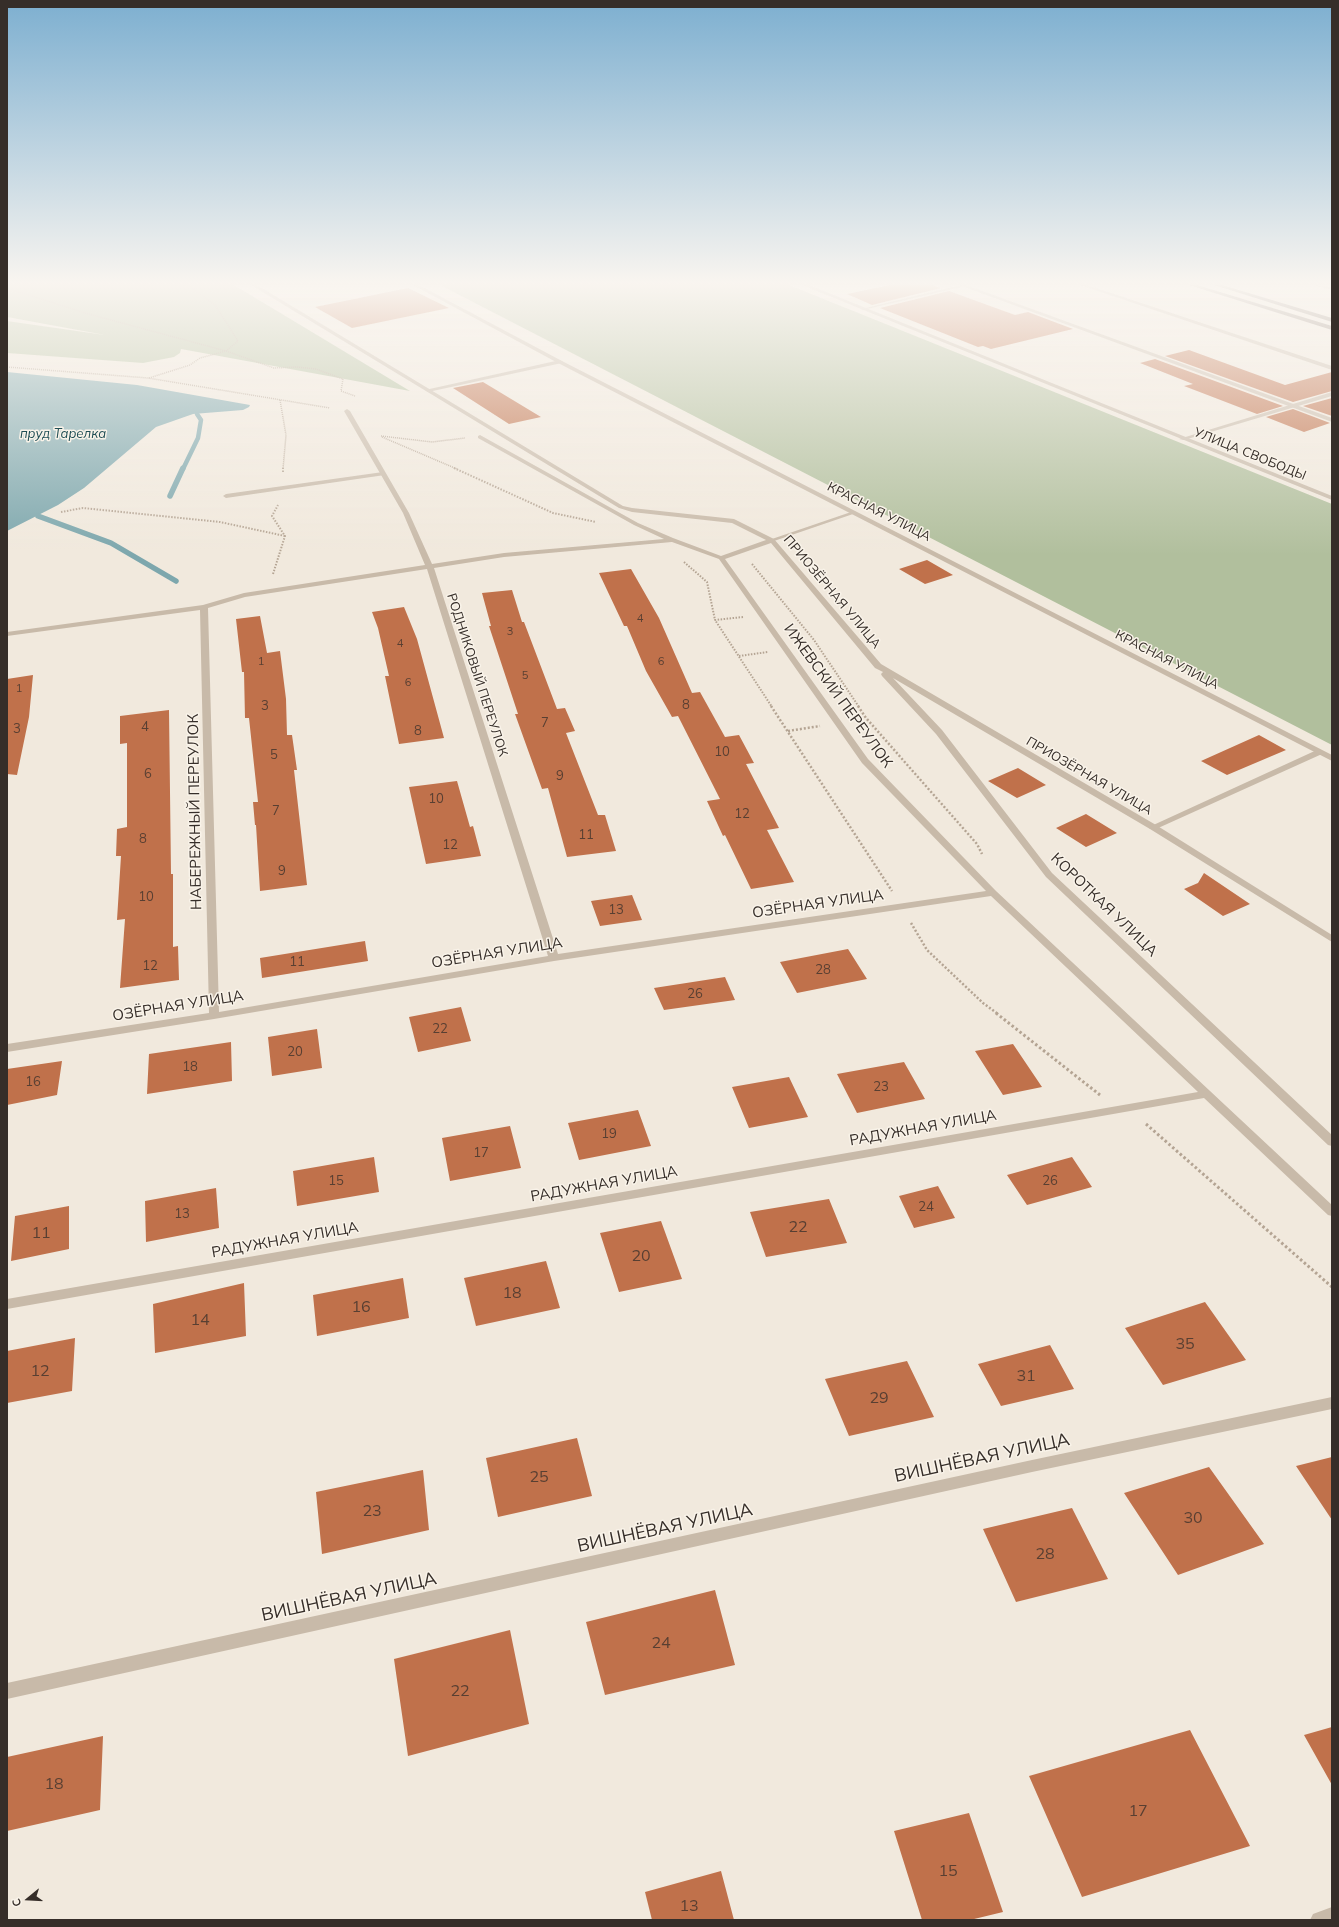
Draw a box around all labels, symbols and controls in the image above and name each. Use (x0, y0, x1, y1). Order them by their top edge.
street label: УЛИЦА СВОБОДЫ (1192, 424, 1308, 484)
water label: пруд Тарелка (20, 426, 106, 442)
street label: КРАСНАЯ УЛИЦА (825, 479, 933, 545)
street label: ПРИОЗЁРНАЯ УЛИЦА (780, 532, 884, 652)
street label: РОДНИКОВЫЙ ПЕРЕУЛОК (443, 591, 511, 759)
house number: 4 (637, 612, 643, 626)
street label: ИЖЕВСКИЙ ПЕРЕУЛОК (780, 621, 896, 771)
house number: 3 (507, 625, 513, 639)
street label: КРАСНАЯ УЛИЦА (1113, 627, 1221, 693)
house number: 4 (397, 637, 403, 651)
house number: 1 (258, 655, 264, 669)
house number: 6 (658, 655, 664, 669)
house number: 5 (522, 669, 528, 683)
house number: 6 (405, 676, 411, 690)
house number: 1 (16, 682, 22, 696)
house number: 8 (682, 697, 690, 713)
house number: 3 (261, 698, 269, 714)
street label: НАБЕРЕЖНЫЙ ПЕРЕУЛОК (184, 714, 206, 910)
house number: 7 (541, 715, 549, 731)
house number: 4 (141, 719, 149, 735)
house number: 3 (13, 721, 21, 737)
house number: 8 (414, 723, 422, 739)
street label: ПРИОЗЁРНАЯ УЛИЦА (1023, 734, 1155, 818)
house number: 10 (714, 744, 730, 760)
house number: 5 (270, 747, 278, 763)
house number: 6 (144, 766, 152, 782)
house number: 9 (556, 768, 564, 784)
house number: 10 (428, 791, 444, 807)
house number: 7 (272, 803, 280, 819)
house number: 12 (734, 806, 750, 822)
house number: 11 (578, 827, 594, 843)
house number: 8 (139, 831, 147, 847)
house number: 12 (442, 837, 458, 853)
street label: КОРОТКАЯ УЛИЦА (1047, 849, 1161, 961)
house number: 9 (278, 863, 286, 879)
street label: ОЗЁРНАЯ УЛИЦА (751, 886, 885, 922)
house number: 10 (138, 889, 154, 905)
house number: 13 (608, 902, 624, 918)
street label: ОЗЁРНАЯ УЛИЦА (430, 934, 564, 972)
house number: 11 (289, 954, 305, 970)
house number: 12 (142, 958, 158, 974)
house number: 28 (815, 962, 831, 978)
house number: 26 (687, 986, 703, 1002)
street label: ОЗЁРНАЯ УЛИЦА (111, 987, 245, 1025)
house number: 22 (432, 1021, 448, 1037)
house number: 20 (287, 1044, 303, 1060)
house number: 18 (182, 1059, 198, 1075)
house number: 16 (25, 1074, 41, 1090)
house number: 23 (873, 1079, 889, 1095)
street label: РАДУЖНАЯ УЛИЦА (848, 1106, 998, 1150)
house number: 19 (601, 1126, 617, 1142)
house number: 17 (473, 1145, 489, 1161)
street label: РАДУЖНАЯ УЛИЦА (529, 1162, 679, 1206)
house number: 15 (328, 1173, 344, 1189)
house number: 26 (1042, 1173, 1058, 1189)
house number: 24 (918, 1199, 934, 1215)
house number: 13 (174, 1206, 190, 1222)
house number: 22 (788, 1217, 808, 1237)
street label: РАДУЖНАЯ УЛИЦА (210, 1218, 360, 1262)
house number: 11 (31, 1223, 51, 1243)
house number: 20 (631, 1246, 651, 1266)
house number: 18 (502, 1283, 522, 1303)
house number: 16 (351, 1297, 371, 1317)
house number: 14 (190, 1310, 210, 1330)
house number: 35 (1175, 1334, 1195, 1354)
house number: 12 (30, 1361, 50, 1381)
house number: 31 (1016, 1366, 1036, 1386)
house number: 29 (869, 1388, 889, 1408)
street label: ВИШНЁВАЯ УЛИЦА (892, 1429, 1072, 1487)
house number: 25 (529, 1467, 549, 1487)
street label: ВИШНЁВАЯ УЛИЦА (575, 1499, 755, 1557)
house number: 23 (362, 1501, 382, 1521)
house number: 30 (1183, 1508, 1203, 1528)
house number: 28 (1035, 1544, 1055, 1564)
street label: ВИШНЁВАЯ УЛИЦА (259, 1568, 439, 1626)
house number: 24 (651, 1633, 671, 1653)
house number: 22 (450, 1681, 470, 1701)
house number: 18 (44, 1774, 64, 1794)
house number: 17 (1128, 1801, 1148, 1821)
house number: 15 (938, 1861, 958, 1881)
north arrow (8, 1879, 48, 1919)
house number: 13 (679, 1896, 699, 1916)
text: С (9, 1897, 24, 1908)

